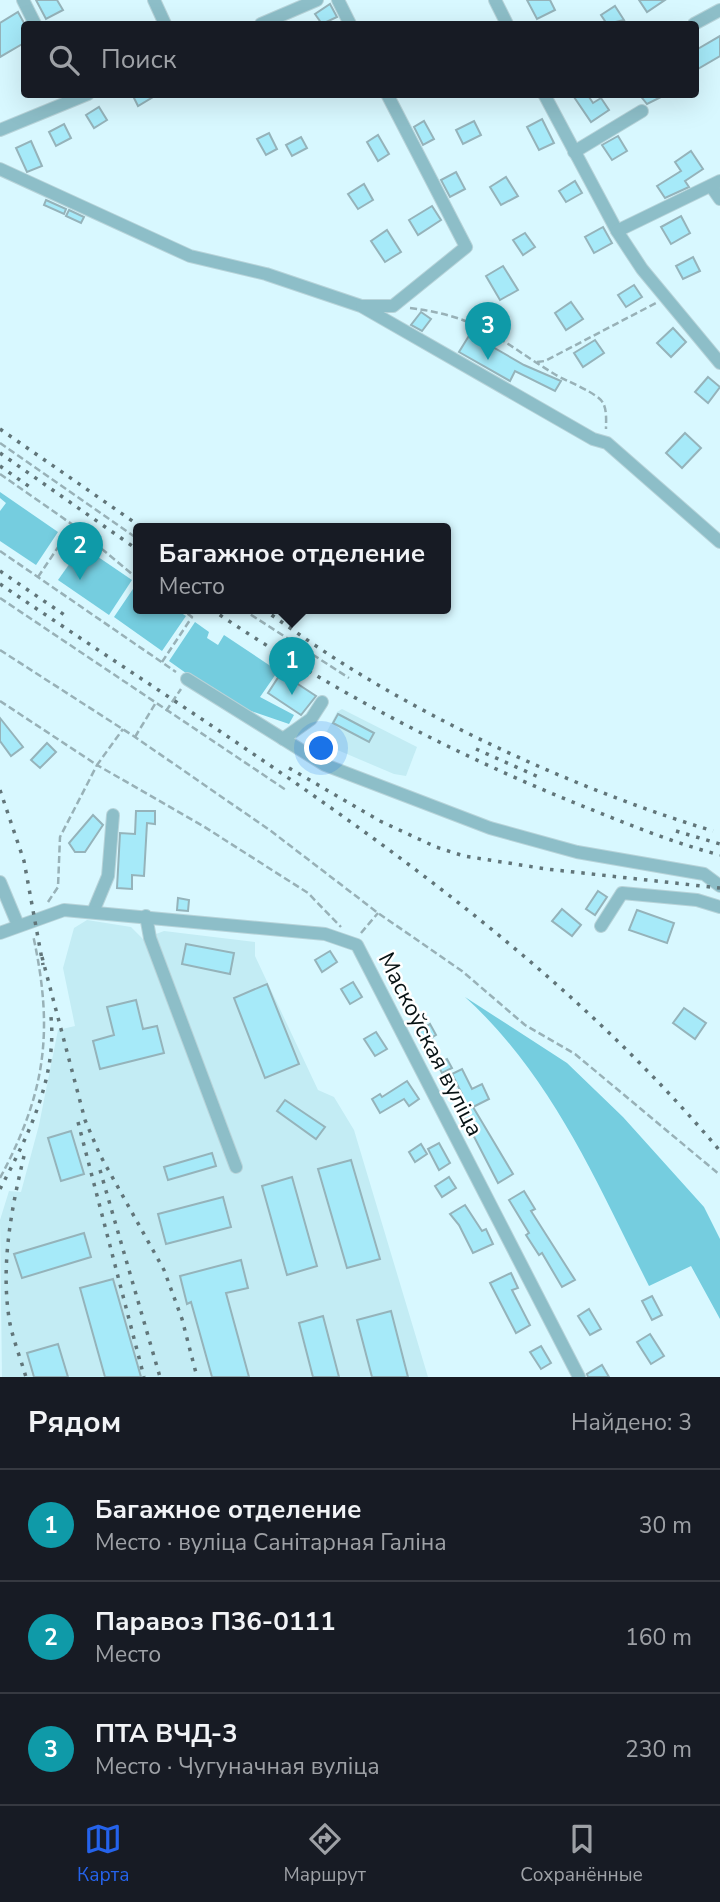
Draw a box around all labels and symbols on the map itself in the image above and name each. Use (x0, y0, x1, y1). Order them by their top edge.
pin: 3 (465, 302, 511, 360)
pin: 2 (57, 522, 103, 580)
pin: 1 (269, 637, 315, 695)
your location (304, 731, 338, 765)
street label: Маскоўская вуліца (371, 947, 490, 1141)

